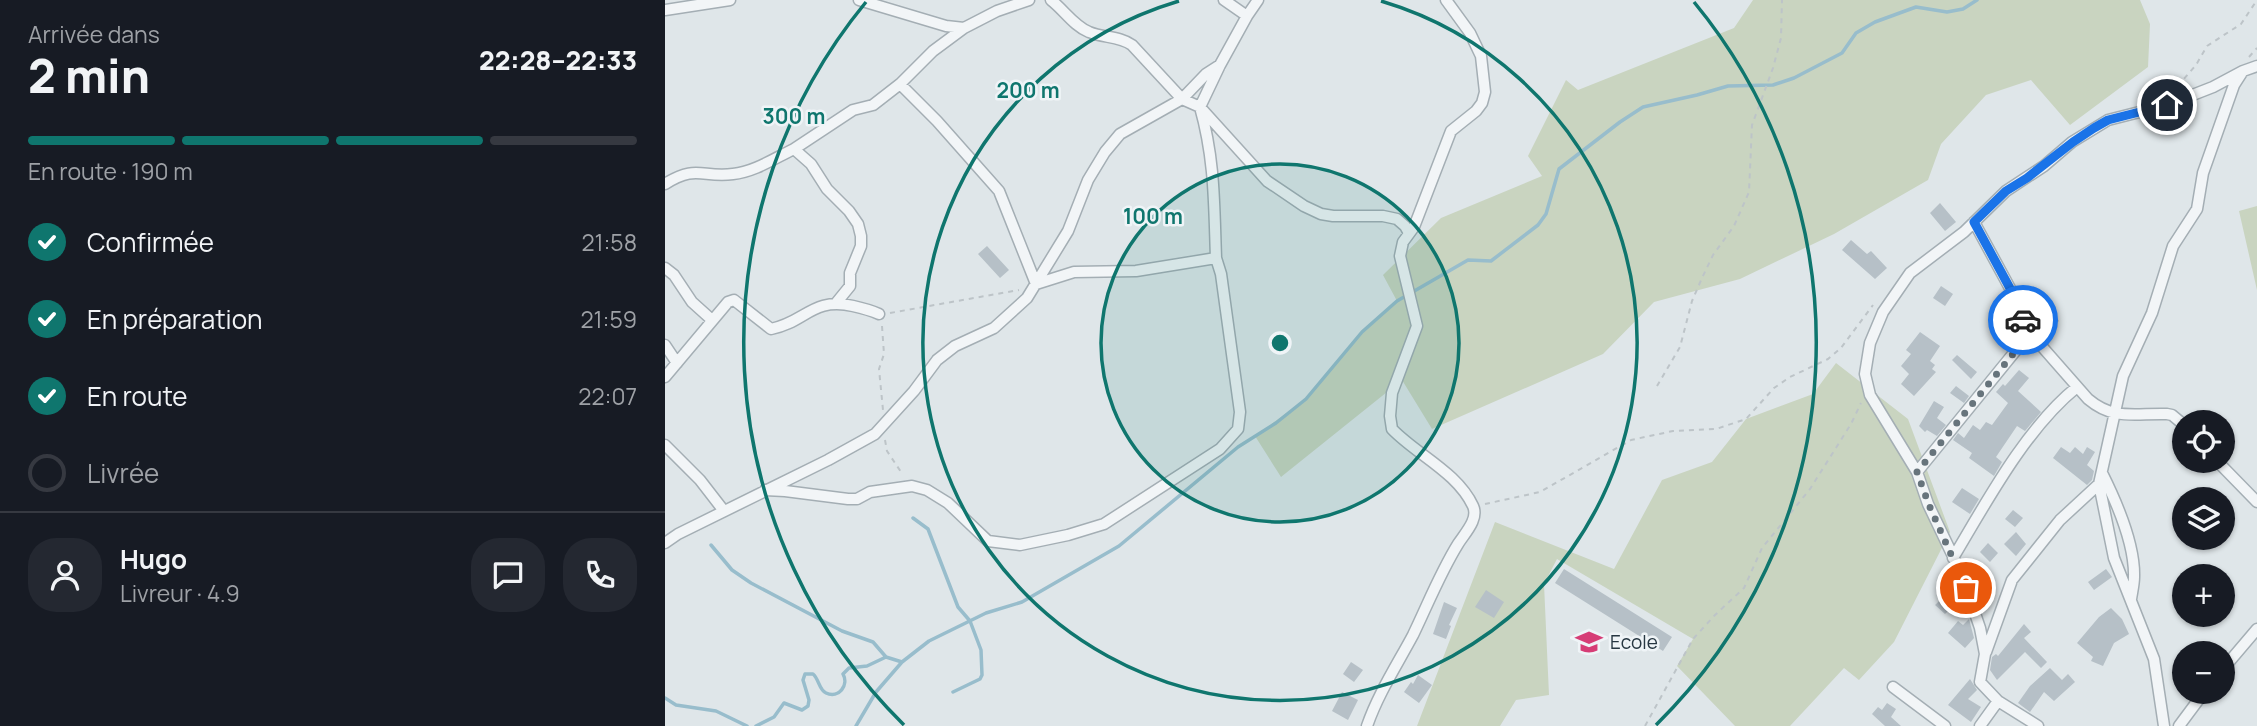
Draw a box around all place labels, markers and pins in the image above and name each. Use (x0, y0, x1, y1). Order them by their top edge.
pin (2137, 75, 2197, 135)
centre of rings (1268, 331, 1292, 355)
pin (1936, 558, 1996, 618)
school or university icon: Ecole (1574, 627, 1604, 657)
place label: Ecole (1610, 629, 1658, 655)

